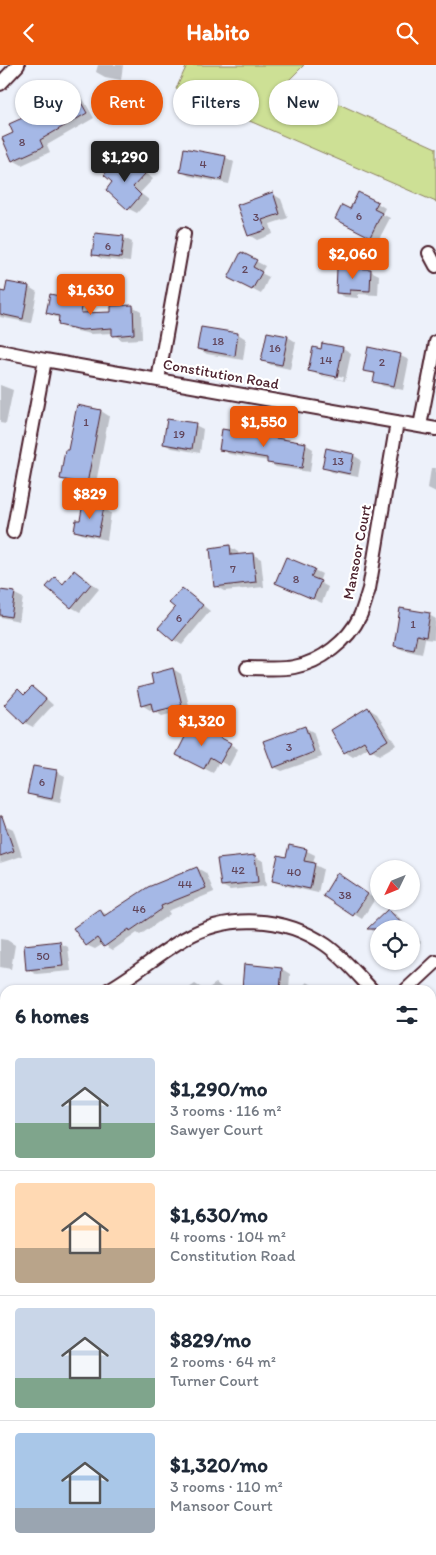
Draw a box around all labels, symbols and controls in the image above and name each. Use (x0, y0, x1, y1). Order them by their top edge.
icon: back (15, 19, 43, 47)
text: Habito (186, 19, 250, 46)
icon: search (393, 19, 421, 47)
chip: Buy (15, 80, 81, 125)
chip: Rent (91, 80, 163, 125)
chip: Filters (173, 80, 259, 125)
chip: New (269, 80, 338, 125)
house number: 8 (19, 135, 26, 149)
pin: $1,290 (84, 141, 166, 183)
text: $1,290 (102, 147, 148, 166)
house number: 4 (199, 157, 207, 171)
house number: 6 (356, 209, 362, 223)
house number: 3 (253, 210, 260, 224)
pin: $2,060 (312, 237, 394, 280)
house number: 6 (105, 239, 111, 253)
text: $2,060 (329, 244, 377, 263)
house number: 2 (242, 262, 249, 276)
pin: $1,630 (50, 273, 132, 316)
text: $1,630 (68, 280, 114, 299)
house number: 18 (212, 334, 224, 348)
house number: 16 (269, 341, 281, 355)
house number: 14 (320, 353, 332, 367)
street label: Constitution Road (161, 355, 281, 393)
house number: 2 (379, 355, 386, 369)
pin: $1,550 (223, 405, 305, 448)
text: $1,550 (241, 412, 287, 431)
house number: 1 (83, 415, 89, 429)
house number: 19 (173, 427, 185, 441)
house number: 13 (332, 454, 345, 468)
pin: $829 (60, 477, 120, 520)
text: $829 (73, 484, 107, 503)
street label: Mansoor Court (339, 503, 375, 601)
house number: 7 (230, 562, 236, 576)
house number: 8 (293, 572, 300, 586)
house number: 6 (176, 611, 182, 625)
house number: 1 (410, 617, 416, 631)
pin: $1,320 (161, 705, 243, 747)
text: $1,320 (179, 711, 225, 730)
house number: 3 (286, 740, 293, 754)
house number: 6 (39, 775, 45, 789)
north arrow (370, 860, 420, 910)
map controls (370, 860, 420, 970)
house number: 42 (231, 863, 245, 877)
house number: 40 (287, 865, 301, 879)
house number: 44 (178, 877, 192, 891)
house number: 38 (338, 888, 352, 902)
house number: 46 (132, 902, 146, 916)
button: locate (370, 920, 420, 970)
house number: 50 (36, 949, 50, 963)
icon: filters (393, 1001, 421, 1029)
text: 6 homes (15, 1003, 89, 1028)
text: $1,290/mo (170, 1076, 267, 1101)
icon: home (55, 1078, 115, 1138)
text: 3 rooms · 116 m² (170, 1101, 281, 1120)
text: Sawyer Court (170, 1120, 263, 1139)
text: $1,630/mo (170, 1202, 268, 1227)
icon: home (55, 1203, 115, 1263)
text: 4 rooms · 104 m² (170, 1227, 286, 1246)
text: Constitution Road (170, 1246, 296, 1265)
text: $829/mo (170, 1327, 251, 1352)
icon: home (55, 1328, 115, 1388)
text: 2 rooms · 64 m² (170, 1352, 276, 1371)
text: Turner Court (170, 1371, 259, 1390)
text: $1,320/mo (170, 1452, 268, 1477)
icon: home (55, 1453, 115, 1513)
text: 3 rooms · 110 m² (170, 1477, 283, 1496)
text: Mansoor Court (170, 1496, 273, 1515)

